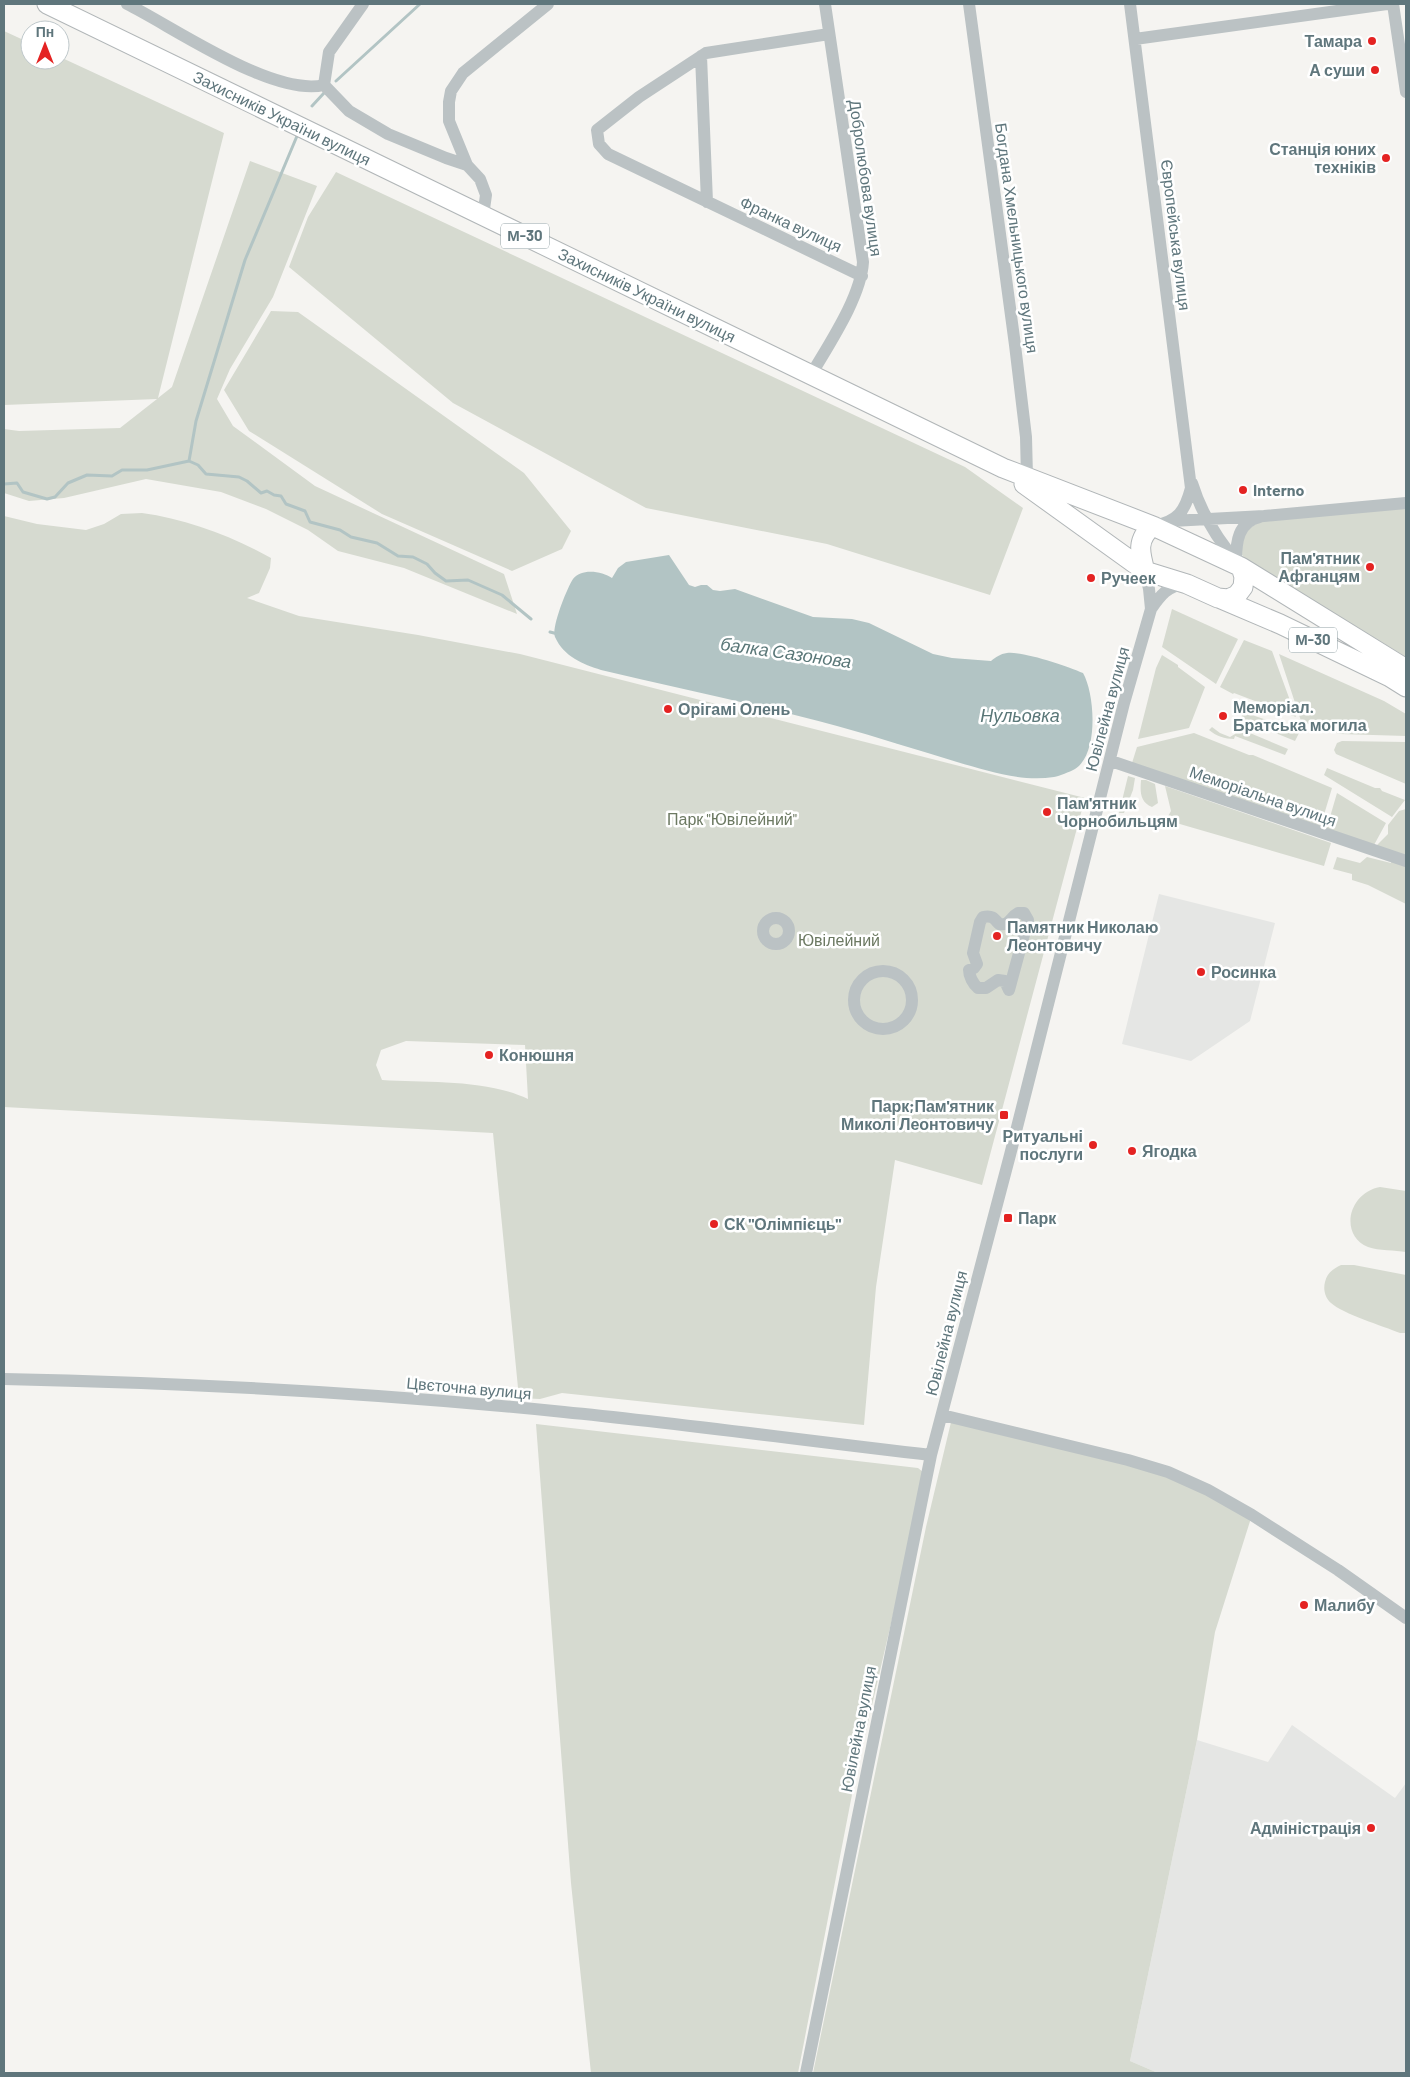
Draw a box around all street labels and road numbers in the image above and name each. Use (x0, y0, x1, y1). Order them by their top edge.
street label: Захисників України вулиця (190, 66, 374, 169)
street label: Добролюбова вулиця (846, 98, 887, 258)
street label: Богдана Хмельницького вулиця (992, 122, 1043, 354)
street label: Європейська вулиця (1158, 158, 1195, 312)
street label: Франка вулиця (737, 192, 845, 255)
road number: М-30 (501, 224, 549, 248)
street label: Захисників України вулиця (555, 243, 739, 346)
road number: М-30 (1289, 628, 1337, 652)
street label: Ювілейна вулиця (1081, 644, 1132, 773)
street label: Меморіальна вулиця (1187, 761, 1339, 830)
street label: Ювілейна вулиця (921, 1268, 970, 1397)
street label: Цвєточна вулиця (406, 1373, 532, 1402)
street label: Ювілейна вулиця (836, 1664, 879, 1794)

